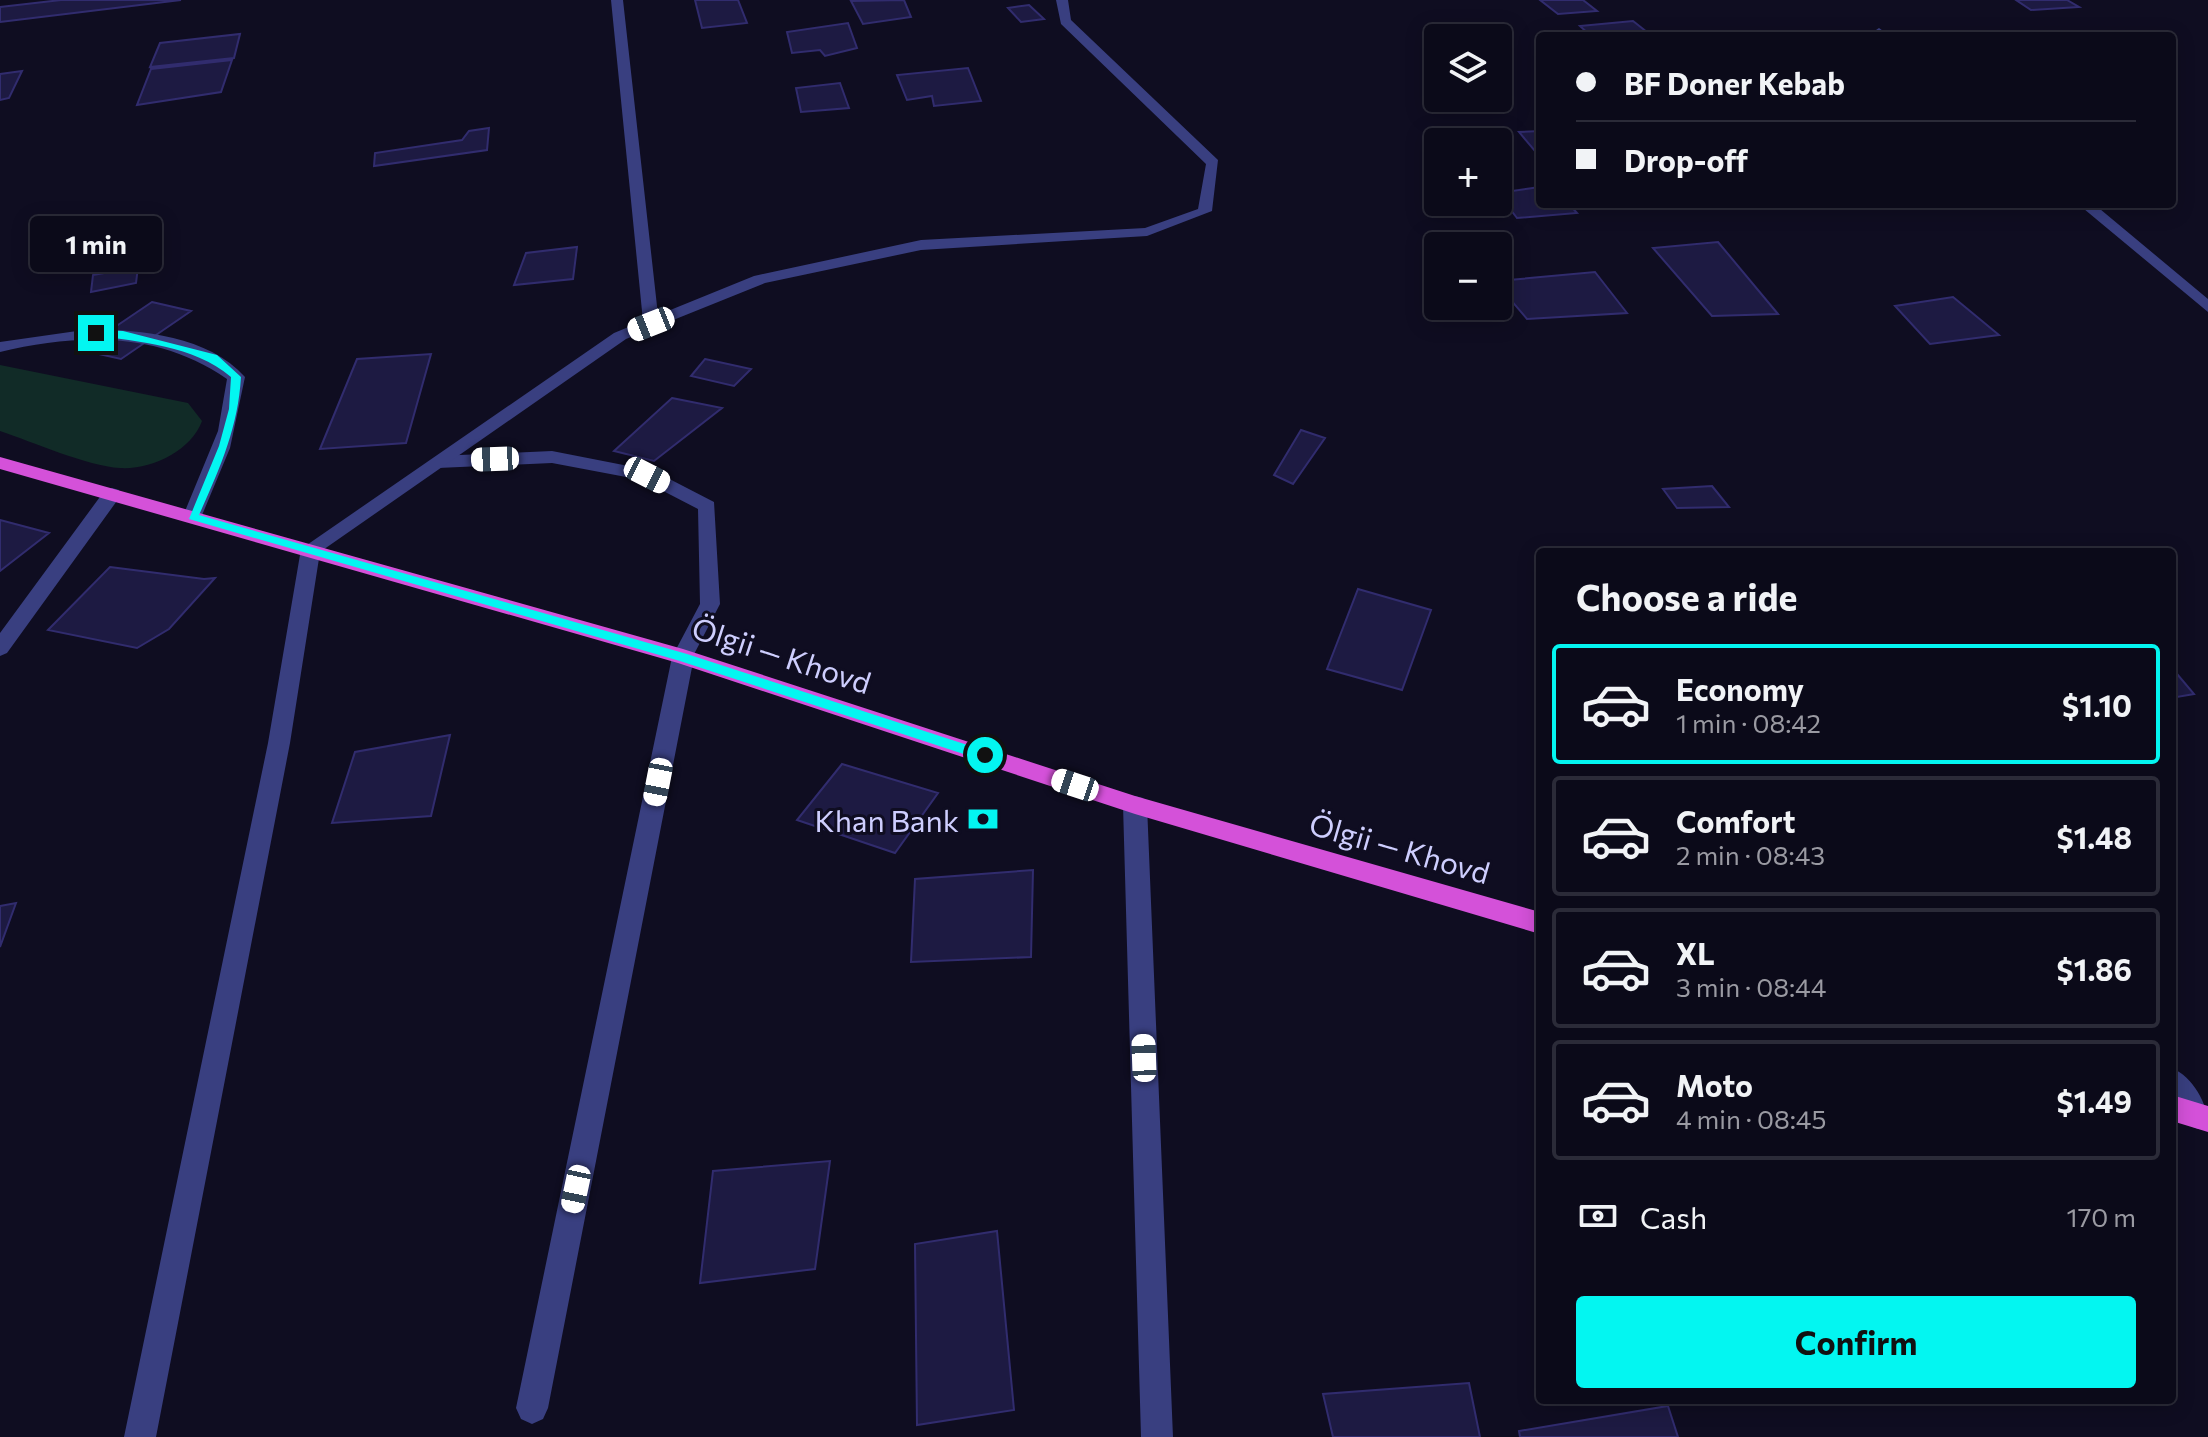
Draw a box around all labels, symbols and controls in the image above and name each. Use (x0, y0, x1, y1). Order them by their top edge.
map controls (1424, 24, 1512, 320)
button: layers (1424, 24, 1512, 112)
text: BF Doner Kebab (1624, 64, 1845, 101)
button: + (1424, 128, 1512, 216)
text: Drop-off (1624, 141, 1748, 178)
callout: 1 min (30, 217, 162, 273)
text: 1 min (65, 228, 127, 259)
button: − (1424, 232, 1512, 320)
car (624, 304, 678, 344)
route end (78, 315, 114, 351)
car (471, 446, 519, 472)
car (620, 453, 674, 497)
text: Choose a ride (1576, 574, 1797, 618)
street label: Ölgii — Khovd (688, 608, 876, 700)
icon: car (1580, 668, 1652, 740)
text: Economy (1676, 670, 1804, 707)
text: $1.10 (2062, 686, 2132, 723)
text: 1 min · 08:42 (1676, 707, 1821, 738)
route start (967, 737, 1003, 773)
car (642, 756, 674, 808)
car (1048, 766, 1102, 804)
icon: car (1580, 800, 1652, 872)
place label: Khan Bank (815, 801, 959, 838)
bank icon: Khan Bank (966, 802, 1000, 836)
text: Comfort (1676, 802, 1795, 839)
street label: Ölgii — Khovd (1306, 804, 1494, 890)
text: $1.48 (2057, 818, 2132, 855)
text: 2 min · 08:43 (1676, 839, 1825, 870)
icon: car (1580, 932, 1652, 1004)
text: XL (1676, 934, 1715, 971)
text: $1.86 (2057, 950, 2132, 987)
text: 3 min · 08:44 (1676, 971, 1826, 1002)
car (1131, 1034, 1157, 1082)
icon: car (1580, 1064, 1652, 1136)
text: Moto (1676, 1066, 1753, 1103)
text: $1.49 (2057, 1082, 2132, 1119)
text: 4 min · 08:45 (1676, 1103, 1826, 1134)
car (559, 1163, 593, 1215)
icon: cash (1576, 1194, 1620, 1238)
text: Cash (1640, 1198, 1707, 1235)
text: 170 m (2067, 1201, 2136, 1232)
button: Confirm (1576, 1296, 2136, 1388)

